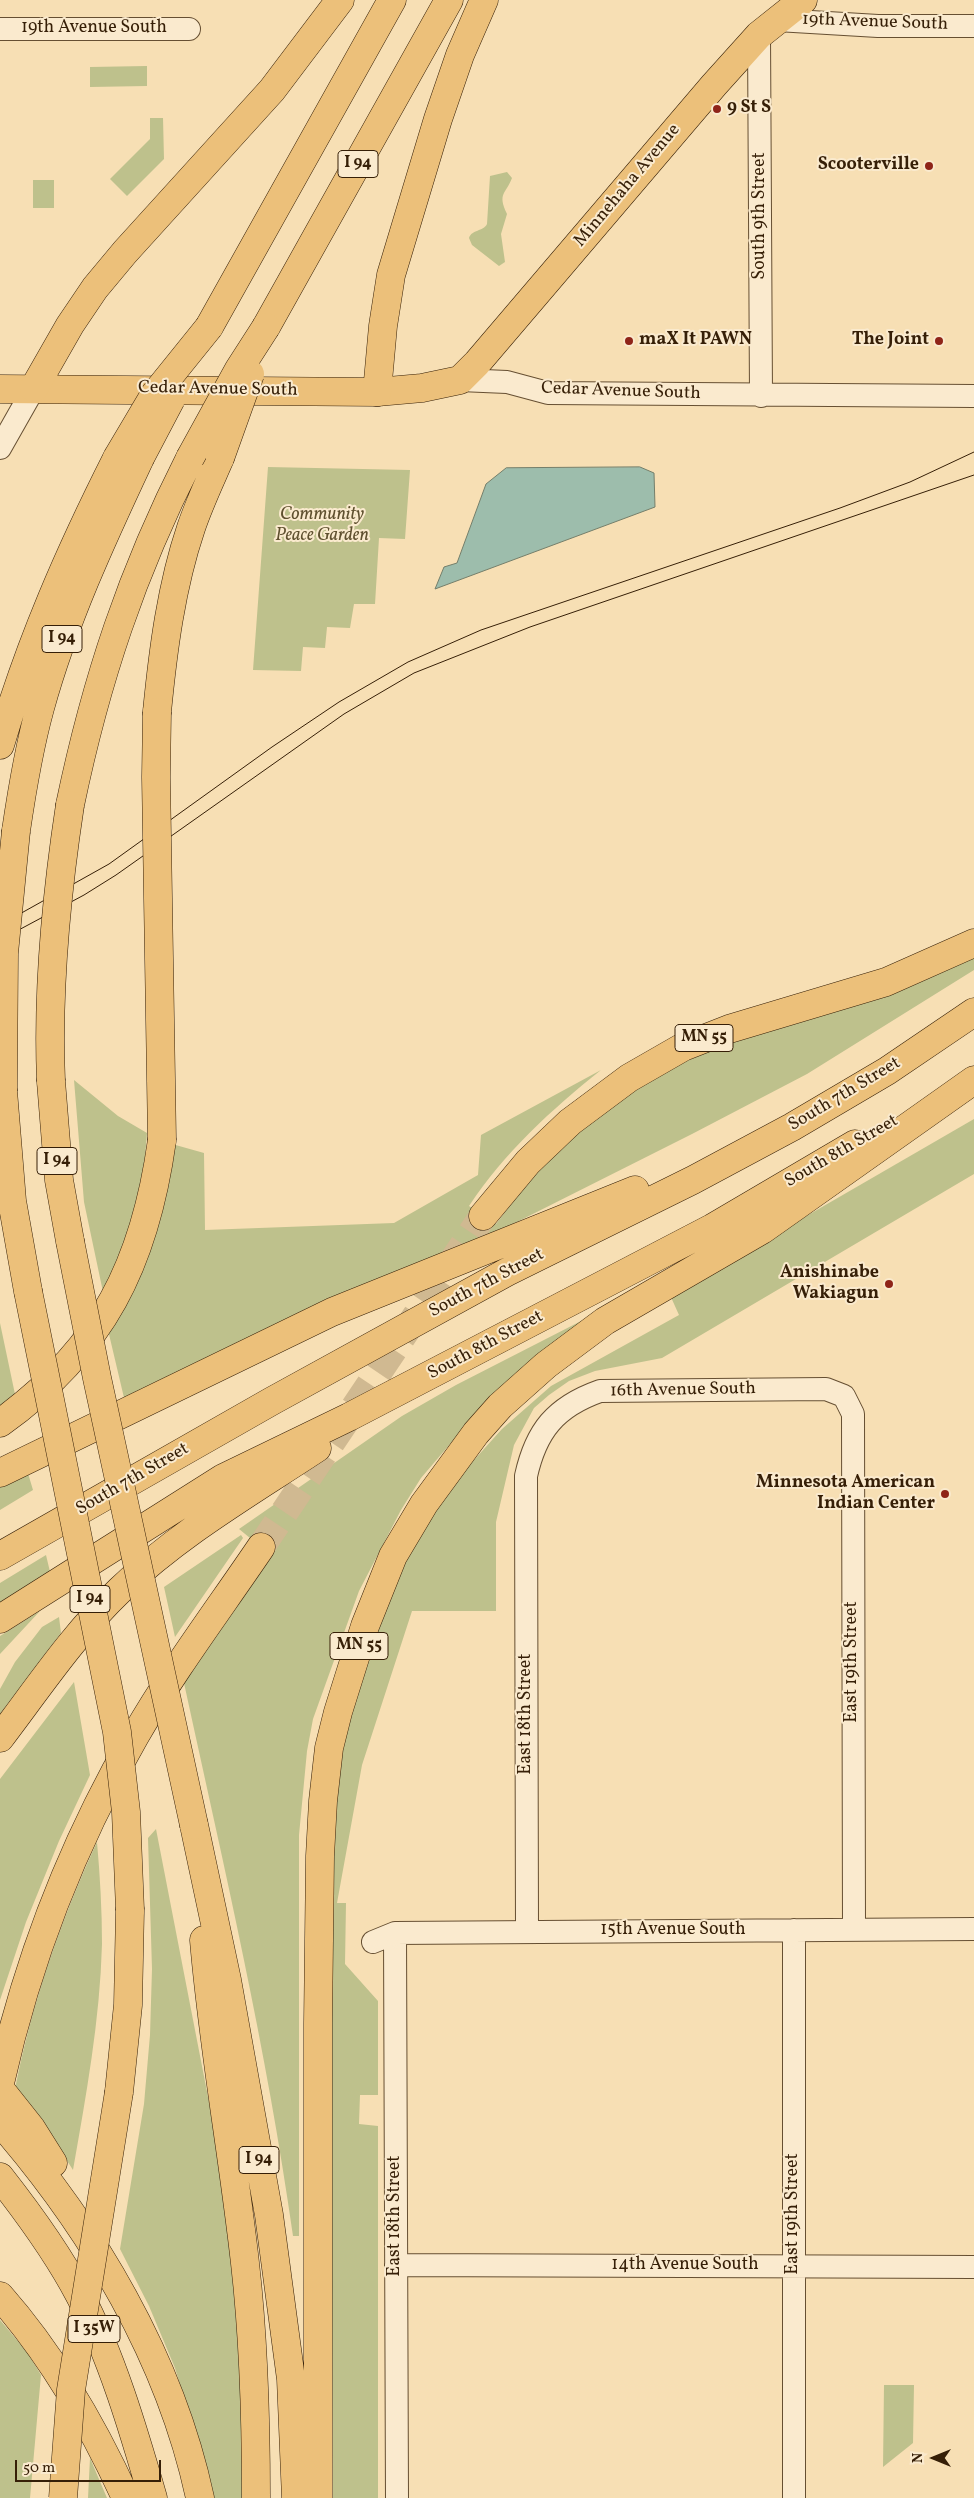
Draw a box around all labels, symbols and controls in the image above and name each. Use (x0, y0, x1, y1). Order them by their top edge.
street label: 19th Avenue South (802, 10, 948, 36)
street label: 19th Avenue South (21, 18, 167, 40)
place label: 9 St S (727, 98, 771, 120)
marker: 9 St S (711, 103, 723, 115)
street label: Minnehaha Avenue (570, 120, 686, 252)
road number: I 94 (338, 150, 378, 178)
street label: South 9th Street (750, 152, 772, 280)
place label: Scooterville (818, 155, 919, 177)
marker: Scooterville (923, 160, 935, 172)
place label: maX It PAWN (639, 330, 752, 352)
place label: The Joint (852, 330, 929, 352)
marker: maX It PAWN (623, 335, 635, 347)
marker: The Joint (933, 335, 945, 347)
street label: Cedar Avenue South (138, 378, 298, 402)
street label: Cedar Avenue South (541, 378, 701, 406)
park label: Community Peace Garden (275, 505, 369, 548)
road number: I 94 (42, 626, 82, 652)
road number: MN 55 (675, 1024, 733, 1052)
street label: South 7th Street (785, 1053, 905, 1137)
street label: South 8th Street (781, 1111, 903, 1193)
road number: I 94 (37, 1148, 77, 1174)
street label: South 7th Street (426, 1245, 548, 1323)
place label: Anishinabe Wakiagun (780, 1263, 879, 1306)
marker: Anishinabe Wakiagun (883, 1278, 895, 1290)
street label: South 8th Street (425, 1307, 547, 1385)
street label: 16th Avenue South (610, 1379, 756, 1403)
street label: South 7th Street (73, 1439, 193, 1521)
place label: Minnesota American Indian Center (756, 1473, 935, 1516)
marker: Minnesota American Indian Center (939, 1488, 951, 1500)
road number: I 94 (70, 1586, 110, 1612)
street label: East 19th Street (842, 1601, 864, 1723)
road number: MN 55 (330, 1632, 388, 1660)
street label: East 18th Street (516, 1653, 538, 1775)
street label: 15th Avenue South (600, 1920, 746, 1942)
road number: I 94 (239, 2146, 279, 2174)
street label: East 19th Street (783, 2153, 805, 2275)
street label: East 18th Street (385, 2155, 407, 2277)
street label: 14th Avenue South (611, 2255, 759, 2277)
road number: I 35W (68, 2316, 120, 2342)
north arrow (909, 2433, 959, 2483)
scale bar (18, 2450, 164, 2482)
text: N (909, 2453, 928, 2463)
text: 50 m (23, 2458, 55, 2479)

